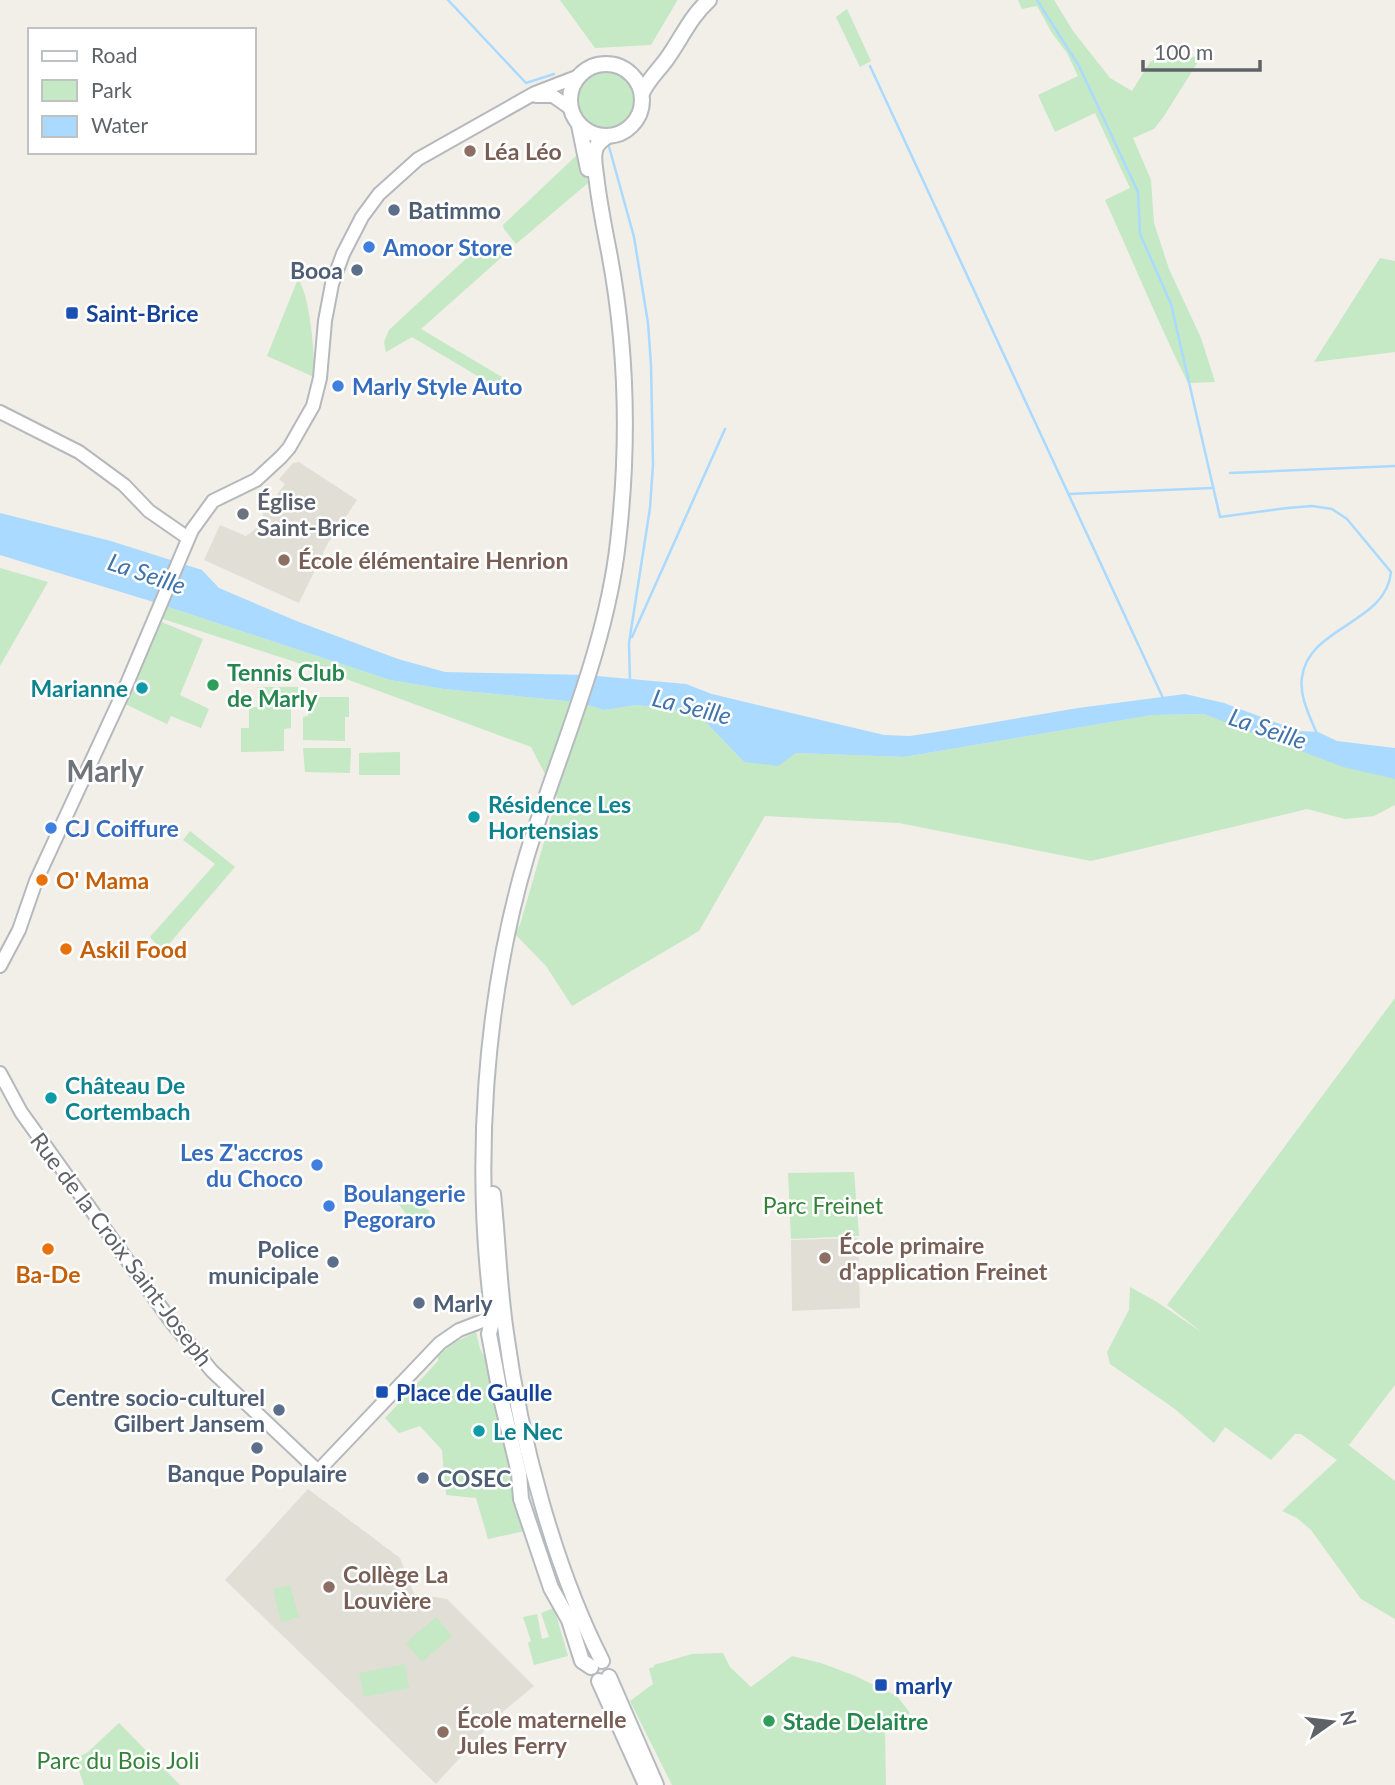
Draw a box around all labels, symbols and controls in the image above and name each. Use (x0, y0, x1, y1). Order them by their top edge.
legend (28, 28, 256, 154)
scale bar (1143, 28, 1260, 72)
text: 100 m (1154, 39, 1213, 64)
text: Road (91, 42, 138, 67)
text: Park (91, 77, 132, 102)
text: Water (91, 112, 148, 137)
place label: Léa Léo (484, 137, 562, 165)
marker: Léa Léo (462, 143, 478, 159)
place label: Batimmo (408, 196, 501, 224)
marker: Batimmo (386, 202, 402, 218)
place label: Amoor Store (382, 233, 513, 261)
marker: Amoor Store (361, 239, 377, 255)
place label: Booa (290, 256, 343, 284)
marker: Booa (349, 262, 365, 278)
place label: Saint-Brice (86, 299, 198, 327)
marker: Saint-Brice (64, 305, 80, 321)
place label: Marly Style Auto (352, 372, 523, 400)
marker: Marly Style Auto (330, 378, 346, 394)
place label: Église Saint-Brice (257, 487, 369, 541)
marker: Église Saint-Brice (235, 506, 251, 522)
water label: La Seille (104, 546, 190, 600)
place label: École élémentaire Henrion (298, 546, 568, 574)
marker: École élémentaire Henrion (276, 552, 292, 568)
place label: Tennis Club de Marly (227, 658, 345, 712)
place label: Marianne (31, 674, 128, 702)
marker: Tennis Club de Marly (205, 677, 221, 693)
marker: Marianne (134, 680, 150, 696)
water label: La Seille (650, 682, 734, 730)
water label: La Seille (1225, 701, 1311, 755)
district label: Marly (66, 752, 144, 788)
place label: Résidence Les Hortensias (488, 790, 631, 844)
marker: Résidence Les Hortensias (466, 809, 482, 825)
place label: CJ Coiffure (65, 814, 179, 842)
marker: CJ Coiffure (43, 820, 59, 836)
place label: O' Mama (56, 866, 149, 894)
marker: O' Mama (34, 872, 50, 888)
place label: Askil Food (79, 935, 187, 963)
marker: Askil Food (58, 941, 74, 957)
place label: Château De Cortembach (65, 1071, 191, 1125)
marker: Château De Cortembach (43, 1090, 59, 1106)
street label: Rue de la Croix Saint-Joseph (25, 1127, 219, 1371)
place label: Les Z'accros du Choco (180, 1138, 303, 1192)
marker: Les Z'accros du Choco (309, 1157, 325, 1173)
place label: Boulangerie Pegoraro (343, 1179, 465, 1233)
park label: Parc Freinet (763, 1191, 884, 1219)
marker: Boulangerie Pegoraro (321, 1198, 337, 1214)
place label: École primaire d'application Freinet (839, 1231, 1048, 1285)
place label: Police municipale (208, 1235, 319, 1289)
marker: Ba-De (40, 1241, 56, 1257)
marker: École primaire d'application Freinet (817, 1250, 833, 1266)
marker: Police municipale (325, 1254, 341, 1270)
place label: Ba-De (16, 1260, 80, 1288)
place label: Marly (433, 1289, 493, 1317)
marker: Marly (411, 1295, 427, 1311)
place label: Place de Gaulle (396, 1378, 552, 1406)
place label: Centre socio-culturel Gilbert Jansem (51, 1383, 265, 1437)
marker: Place de Gaulle (374, 1384, 390, 1400)
marker: Centre socio-culturel Gilbert Jansem (271, 1402, 287, 1418)
place label: Le Nec (493, 1417, 563, 1445)
marker: Le Nec (471, 1423, 487, 1439)
marker: Banque Populaire (249, 1440, 265, 1456)
place label: Banque Populaire (167, 1459, 347, 1487)
place label: COSEC (437, 1464, 511, 1492)
marker: COSEC (415, 1470, 431, 1486)
place label: Collège La Louvière (343, 1560, 448, 1614)
marker: Collège La Louvière (321, 1579, 337, 1595)
place label: marly (895, 1671, 953, 1699)
marker: marly (873, 1677, 889, 1693)
north arrow (1297, 1687, 1367, 1757)
place label: École maternelle Jules Ferry (457, 1705, 627, 1759)
place label: Stade Delaitre (783, 1707, 928, 1735)
text: N (1336, 1708, 1362, 1728)
marker: Stade Delaitre (761, 1713, 777, 1729)
marker: École maternelle Jules Ferry (435, 1724, 451, 1740)
park label: Parc du Bois Joli (37, 1746, 199, 1774)

